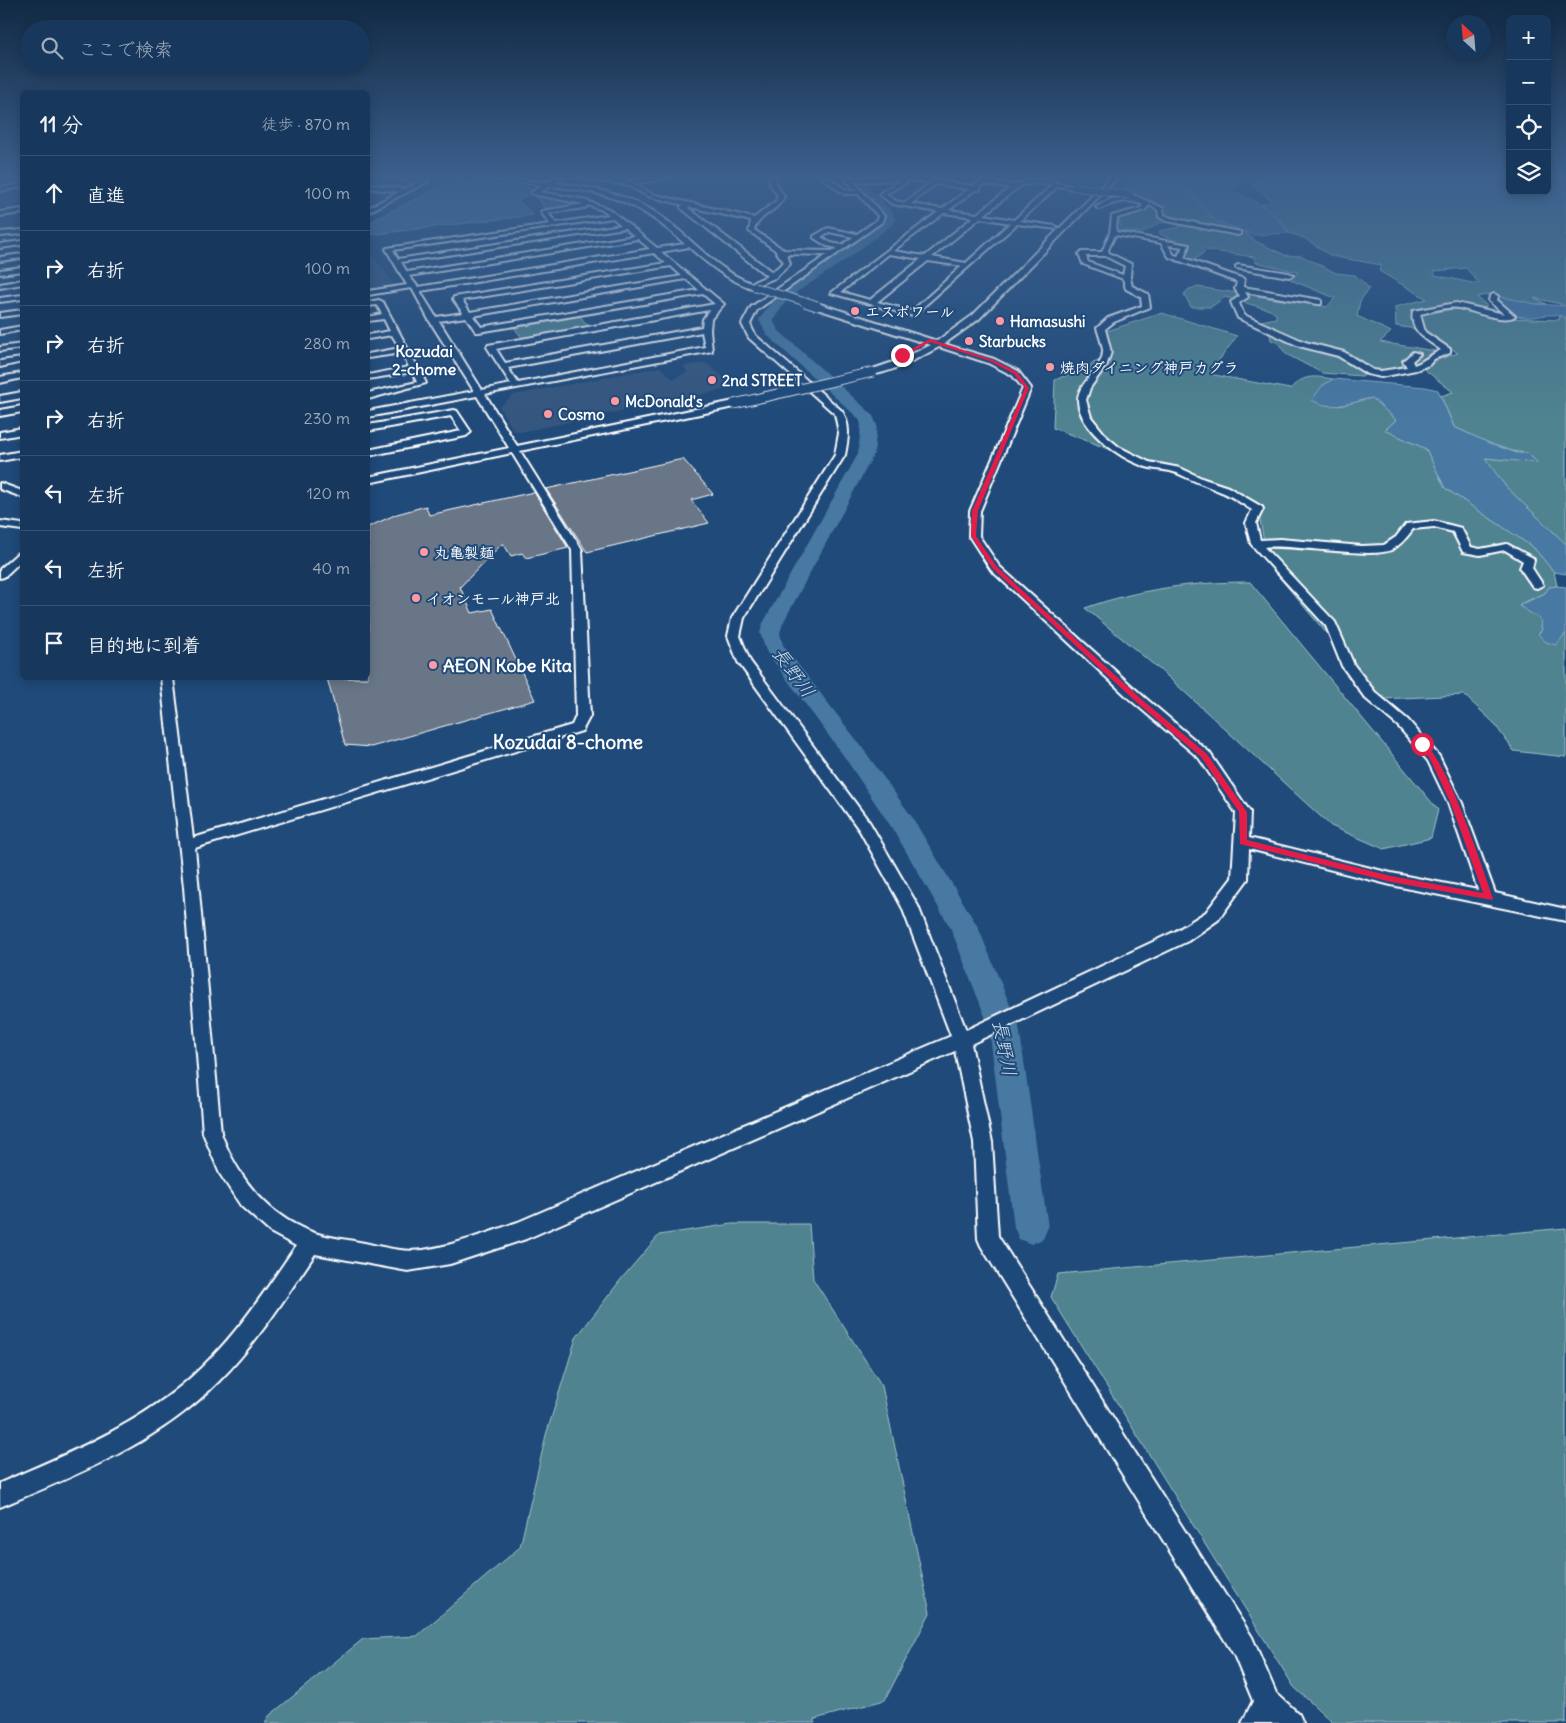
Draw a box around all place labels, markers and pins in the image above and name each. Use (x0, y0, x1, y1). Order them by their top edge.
place label: エスポワール (865, 302, 954, 321)
marker: エスポワール (849, 305, 861, 317)
place label: Hamasushi (1010, 312, 1085, 331)
marker: Hamasushi (994, 315, 1006, 327)
place label: Starbucks (979, 332, 1046, 351)
marker: Starbucks (963, 335, 975, 347)
place label: 焼肉ダイニング神戸カグラ (1060, 358, 1239, 377)
marker: 焼肉ダイニング神戸カグラ (1044, 361, 1056, 373)
place label: 2nd STREET (722, 371, 803, 390)
marker: 2nd STREET (706, 374, 718, 386)
place label: McDonald's (625, 392, 703, 411)
marker: McDonald's (609, 395, 621, 407)
place label: Cosmo (558, 405, 605, 424)
marker: Cosmo (542, 408, 554, 420)
place label: 丸亀製麺 (434, 543, 494, 562)
marker: 丸亀製麺 (418, 546, 430, 558)
place label: イオンモール神戸北 (426, 589, 560, 608)
marker: イオンモール神戸北 (410, 592, 422, 604)
place label: AEON Kobe Kita (443, 654, 572, 677)
marker: AEON Kobe Kita (427, 659, 439, 671)

